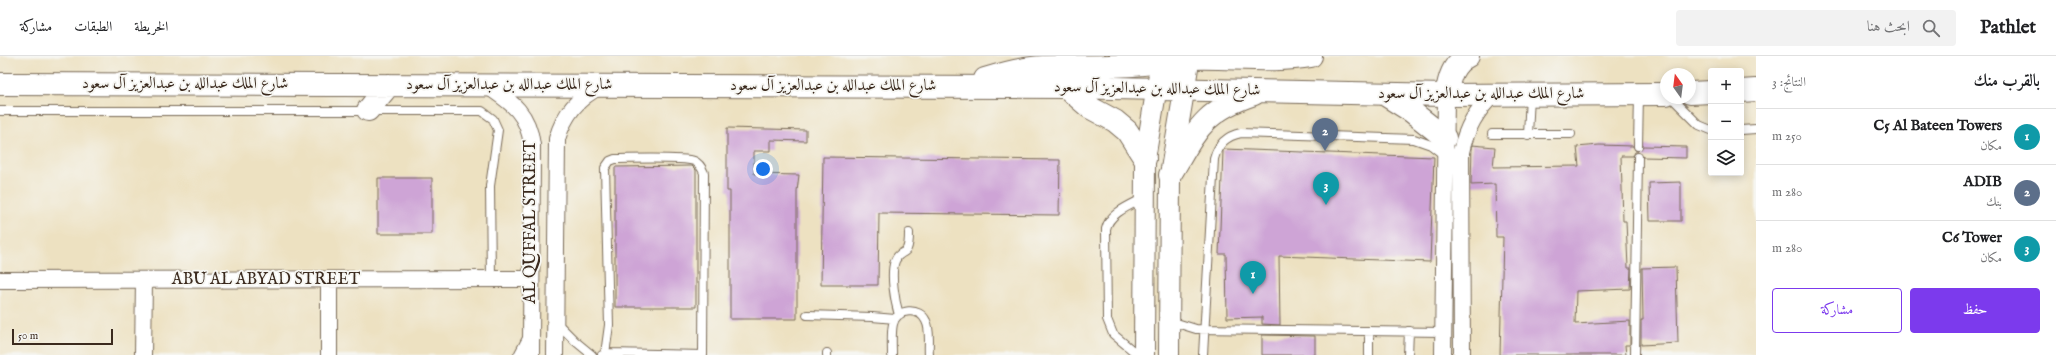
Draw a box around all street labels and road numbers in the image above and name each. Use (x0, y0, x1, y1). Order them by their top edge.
street label: شارع الملك عبدالله بن عبدالعزيز آل سعود (82, 73, 288, 96)
street label: شارع الملك عبدالله بن عبدالعزيز آل سعود (406, 74, 612, 97)
street label: شارع الملك عبدالله بن عبدالعزيز آل سعود (730, 75, 936, 98)
street label: شارع الملك عبدالله بن عبدالعزيز آل سعود (1053, 76, 1261, 103)
street label: شارع الملك عبدالله بن عبدالعزيز آل سعود (1378, 83, 1584, 106)
street label: AL QUFFAL STREET (521, 140, 541, 305)
street label: ABU AL ABYAD STREET (171, 270, 361, 290)

